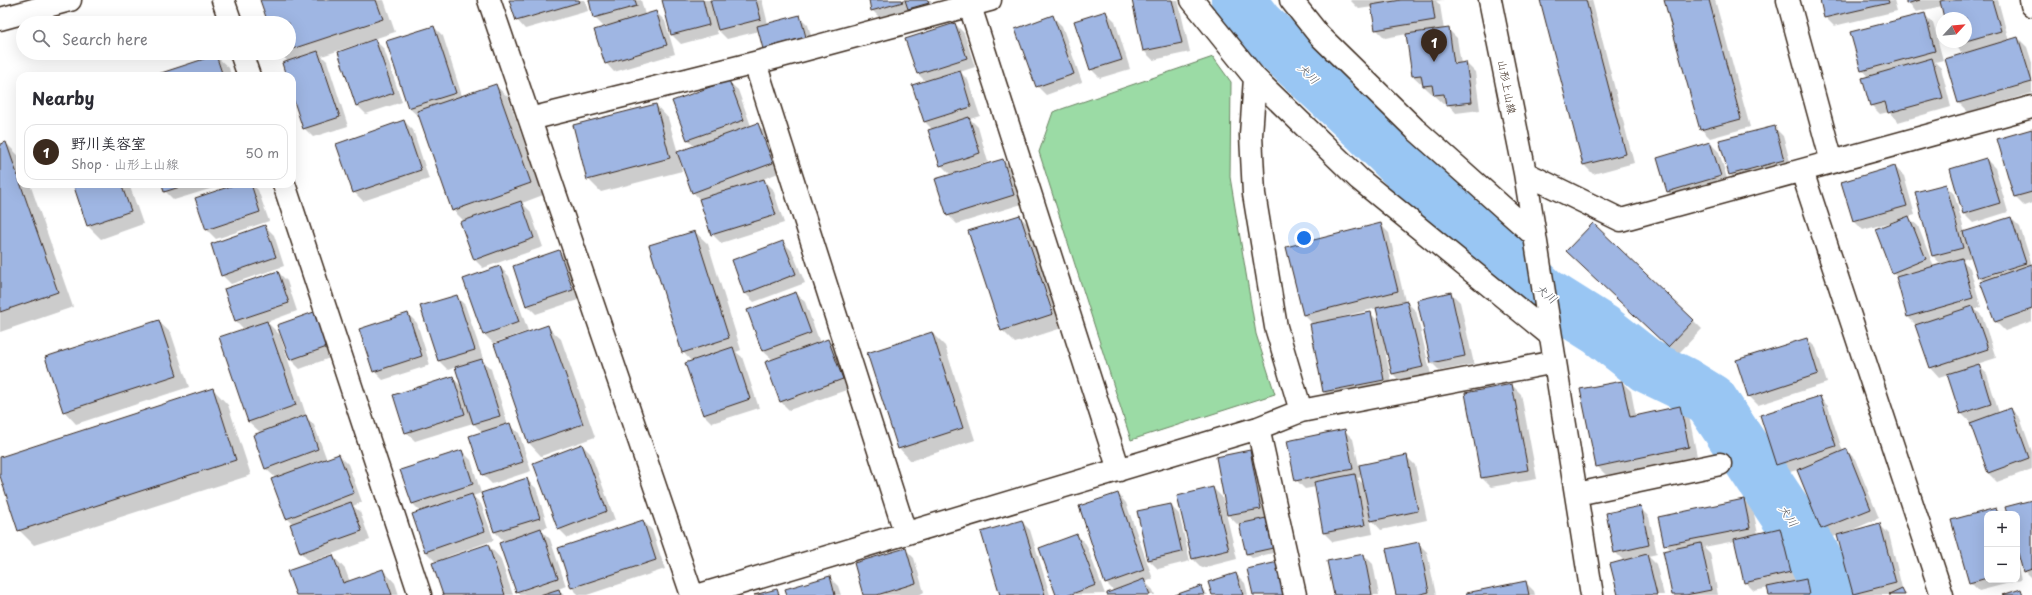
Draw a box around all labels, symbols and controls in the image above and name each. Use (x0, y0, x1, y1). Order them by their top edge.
north arrow (1936, 12, 1972, 48)
search box (16, 16, 296, 60)
icon: search (30, 27, 52, 49)
text: Search here (62, 27, 148, 50)
pin: 1 (1421, 29, 1447, 62)
water label: 犬川 (1294, 58, 1324, 88)
street label: 山形上山線 (1494, 58, 1521, 116)
text: Nearby (32, 85, 94, 111)
text: 野川美容室 (71, 131, 146, 154)
text: 1 (43, 143, 49, 162)
text: 50 m (245, 143, 279, 162)
text: Shop · 山形上山線 (71, 154, 179, 173)
your location (1294, 228, 1314, 248)
water label: 犬川 (1532, 279, 1562, 308)
water label: 犬川 (1775, 500, 1803, 530)
map controls (1984, 511, 2020, 583)
button: + (1984, 511, 2020, 547)
button: − (1984, 547, 2020, 583)

